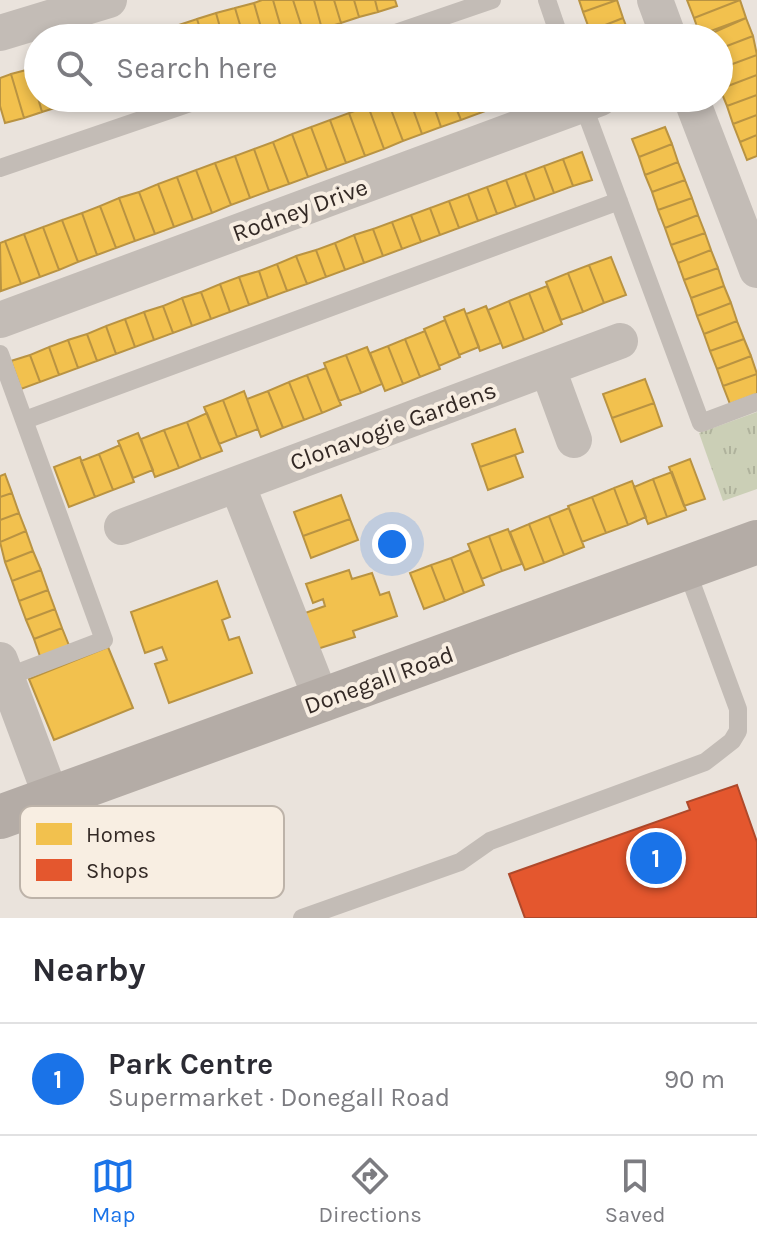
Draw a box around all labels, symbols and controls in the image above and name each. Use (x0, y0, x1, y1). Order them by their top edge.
search box (24, 24, 733, 112)
icon: search (52, 46, 96, 90)
text: Search here (116, 50, 277, 86)
street label: Rodney Drive (229, 173, 371, 247)
street label: Clonavogie Gardens (286, 376, 500, 476)
your location (372, 524, 412, 564)
street label: Donegall Road (300, 640, 458, 720)
legend (20, 806, 284, 898)
text: Homes (86, 822, 156, 848)
pin: 1 (630, 828, 682, 888)
text: Shops (86, 858, 149, 884)
text: Nearby (32, 950, 146, 990)
text: Park Centre (108, 1046, 273, 1082)
text: 1 (53, 1064, 63, 1095)
text: 90 m (664, 1064, 725, 1095)
text: Supermarket · Donegall Road (108, 1082, 450, 1113)
tab: Map (91, 1154, 135, 1228)
tab: Directions (318, 1154, 422, 1228)
tab: Saved (605, 1154, 666, 1228)

